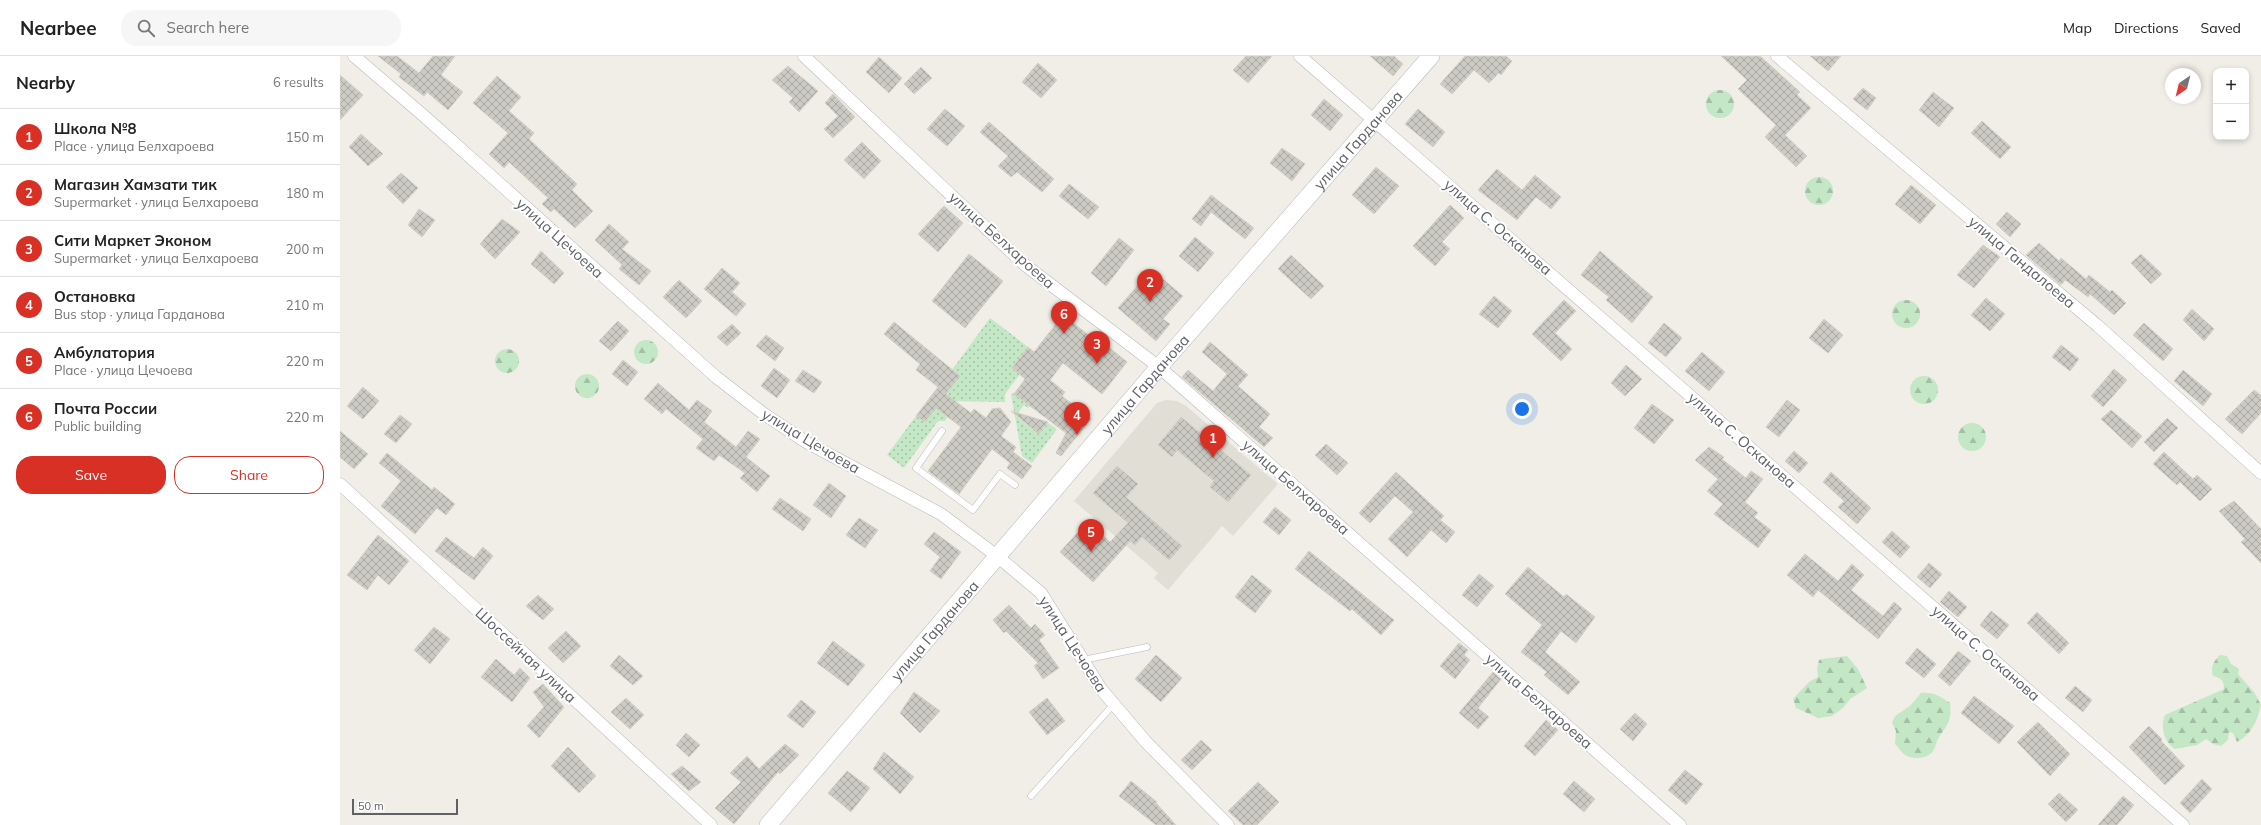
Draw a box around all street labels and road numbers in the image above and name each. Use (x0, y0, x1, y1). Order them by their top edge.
street label: улица Гарданова (1309, 86, 1406, 193)
street label: улица С. Осканова (1440, 175, 1556, 279)
street label: улица Белхароева (945, 187, 1059, 293)
street label: улица Цечоева (512, 194, 608, 282)
street label: улица Гандалоева (1965, 212, 2079, 312)
street label: улица Гарданова (1097, 330, 1193, 438)
street label: улица С. Осканова (1684, 388, 1800, 492)
street label: улица Цечоева (759, 404, 863, 478)
street label: улица Белхароева (1239, 435, 1353, 539)
street label: улица Гарданова (886, 576, 982, 684)
street label: улица Цечоева (1035, 592, 1111, 696)
street label: улица С. Осканова (1928, 601, 2044, 705)
street label: Шоссейная улица (472, 603, 580, 707)
street label: улица Белхароева (1482, 649, 1596, 753)

